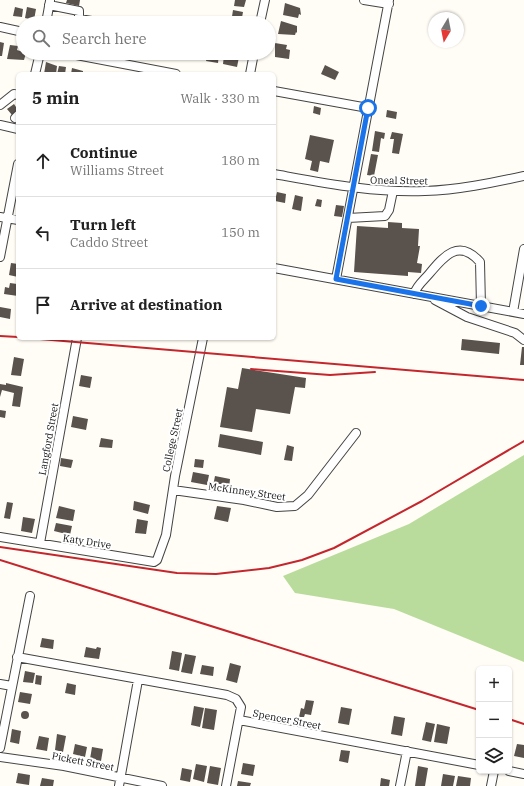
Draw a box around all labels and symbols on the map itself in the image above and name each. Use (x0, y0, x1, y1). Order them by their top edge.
north arrow (428, 12, 464, 48)
route start (359, 99, 377, 117)
street label: Oneal Street (370, 173, 429, 188)
route end (472, 297, 490, 315)
street label: Langford Street (36, 401, 61, 476)
street label: College Street (159, 407, 186, 473)
street label: McKinney Street (207, 480, 287, 503)
street label: Katy Drive (62, 531, 112, 552)
street label: Spencer Street (252, 707, 323, 733)
street label: Pickett Street (51, 749, 116, 774)

